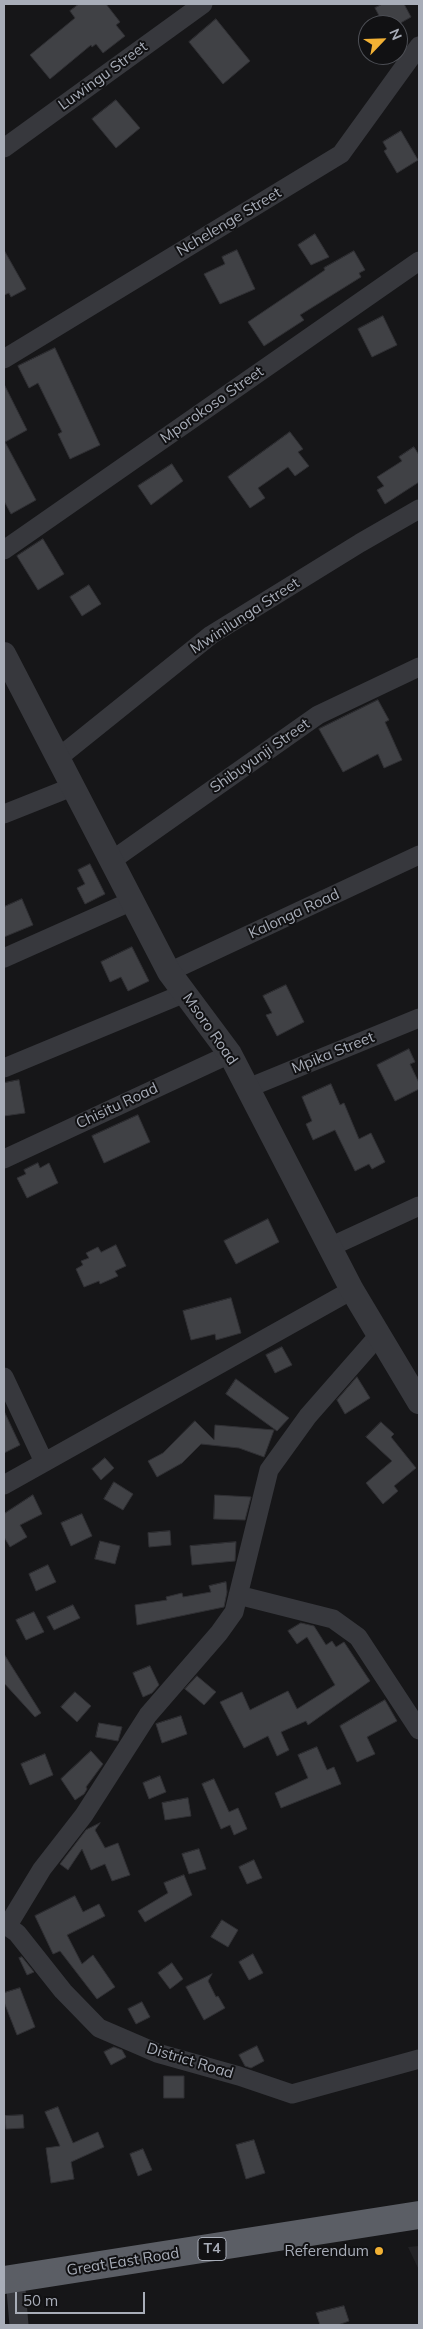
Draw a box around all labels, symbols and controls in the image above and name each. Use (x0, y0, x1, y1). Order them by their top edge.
north arrow (358, 15, 408, 65)
text: N (385, 26, 406, 43)
street label: Luwingu Street (55, 38, 151, 114)
street label: Nchelenge Street (173, 184, 285, 260)
street label: Mporokoso Street (157, 363, 267, 447)
street label: Mwinilunga Street (187, 574, 303, 658)
street label: Shibuyunji Street (207, 715, 313, 797)
street label: Kalonga Road (246, 885, 342, 943)
street label: Msoro Road (179, 990, 241, 1068)
street label: Mpika Street (289, 1028, 377, 1078)
street label: Chisitu Road (73, 1079, 161, 1133)
street label: District Road (144, 2039, 236, 2083)
road number: T4 (198, 2238, 226, 2260)
place label: Referendum (284, 2242, 369, 2260)
street label: Great East Road (65, 2244, 181, 2280)
marker: Referendum (373, 2245, 385, 2257)
scale bar (18, 2282, 148, 2314)
text: 50 m (23, 2291, 58, 2310)

